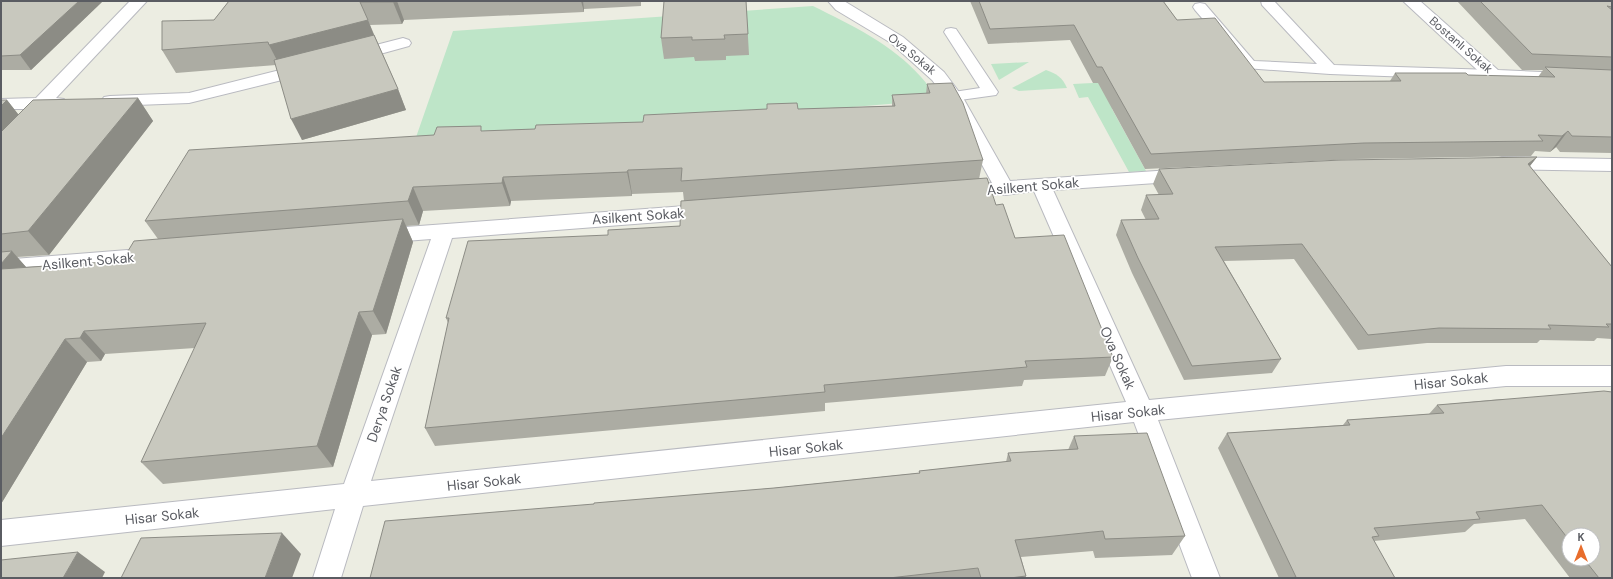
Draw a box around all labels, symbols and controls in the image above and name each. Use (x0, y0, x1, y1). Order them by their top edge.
street label: Bostanlı Sokak (1426, 13, 1496, 77)
street label: Ova Sokak (885, 30, 939, 78)
street label: Asilkent Sokak (986, 173, 1080, 199)
street label: Asilkent Sokak (591, 204, 685, 228)
street label: Asilkent Sokak (41, 248, 135, 274)
street label: Ova Sokak (1096, 324, 1140, 392)
street label: Derya Sokak (363, 363, 405, 445)
street label: Hisar Sokak (1413, 368, 1489, 394)
street label: Hisar Sokak (1090, 400, 1166, 426)
street label: Hisar Sokak (768, 435, 844, 461)
street label: Hisar Sokak (446, 469, 522, 495)
street label: Hisar Sokak (124, 503, 200, 529)
north arrow (1561, 527, 1601, 567)
text: K (1577, 530, 1585, 544)

